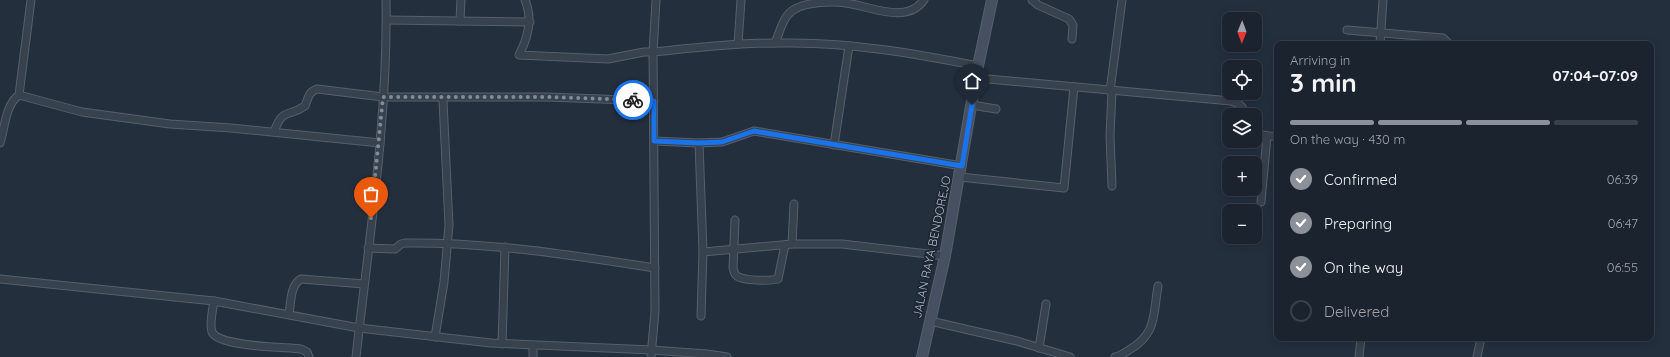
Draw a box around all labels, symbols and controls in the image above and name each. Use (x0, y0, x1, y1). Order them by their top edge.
north arrow (1222, 12, 1262, 52)
map controls (1222, 12, 1262, 244)
text: Arriving in (1290, 52, 1350, 68)
button: locate (1222, 60, 1262, 100)
pin (955, 64, 989, 105)
text: 3 min (1290, 66, 1357, 99)
text: 07:04–07:09 (1553, 66, 1638, 85)
icon: home (961, 70, 983, 92)
courier (613, 80, 653, 120)
icon: bike (622, 89, 644, 111)
button: layers (1222, 108, 1262, 148)
text: On the way · 430 m (1290, 131, 1405, 147)
button: + (1222, 156, 1262, 196)
icon: check (1290, 168, 1312, 190)
text: Confirmed (1324, 170, 1397, 189)
text: 06:39 (1607, 171, 1638, 187)
street label: JALAN RAYA BENDOREJO (909, 174, 954, 319)
pin (354, 177, 388, 218)
icon: bag (360, 183, 382, 205)
button: − (1222, 204, 1262, 244)
icon: check (1290, 212, 1312, 234)
text: Preparing (1324, 214, 1392, 233)
text: 06:47 (1608, 215, 1638, 231)
icon: check (1290, 256, 1312, 278)
text: On the way (1324, 258, 1403, 277)
text: 06:55 (1607, 259, 1638, 275)
text: Delivered (1324, 302, 1389, 321)

